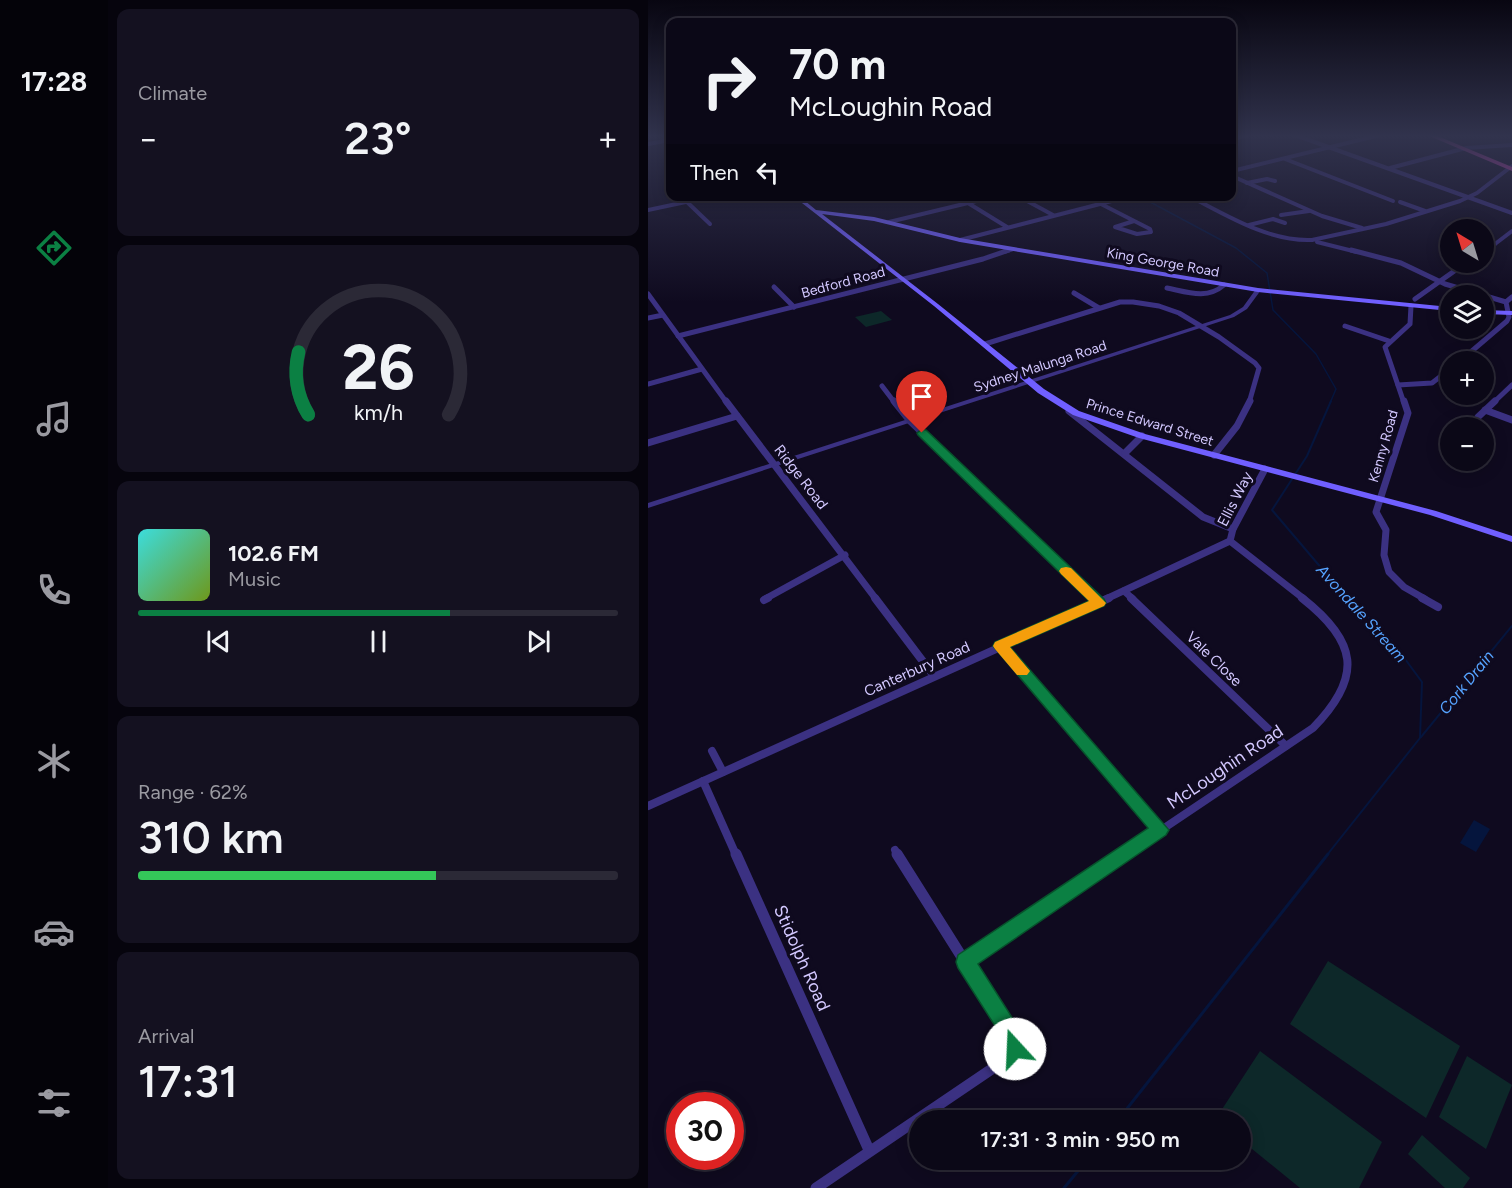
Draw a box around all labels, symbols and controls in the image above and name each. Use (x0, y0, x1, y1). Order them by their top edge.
text: 70 m (789, 39, 886, 90)
icon: right (690, 42, 768, 120)
text: 17:28 (21, 65, 87, 98)
text: Climate (138, 81, 207, 105)
text: McLoughin Road (789, 90, 992, 123)
text: 23° (344, 111, 412, 165)
text: − (138, 119, 159, 158)
text: + (597, 119, 618, 158)
icon: left (751, 156, 784, 189)
text: Then (690, 159, 739, 186)
north arrow (1440, 219, 1494, 273)
map controls (1440, 219, 1494, 471)
icon: directions (33, 227, 75, 269)
street label: King George Road (1105, 244, 1221, 281)
street label: Bedford Road (799, 263, 887, 302)
button: layers (1440, 285, 1494, 339)
text: 26 (342, 330, 414, 405)
street label: Sydney Malunga Road (972, 337, 1109, 396)
button: + (1440, 351, 1494, 405)
pin (896, 371, 947, 433)
icon: arrive (905, 380, 938, 413)
street label: Prince Edward Street (1084, 395, 1216, 450)
icon: music (33, 398, 75, 440)
text: km/h (354, 401, 402, 426)
street label: Kenny Road (1365, 408, 1402, 484)
button: − (1440, 417, 1494, 471)
street label: Ridge Road (770, 441, 832, 513)
street label: Ellis Way (1214, 469, 1256, 529)
text: 102.6 FM (228, 540, 319, 567)
water label: Avondale Stream (1312, 560, 1411, 667)
text: Music (228, 567, 281, 591)
icon: phone (33, 569, 75, 611)
icon: previous (202, 625, 235, 658)
icon: pause (362, 625, 395, 658)
icon: next (522, 625, 555, 658)
street label: Vale Close (1182, 628, 1246, 690)
street label: Canterbury Road (861, 638, 973, 700)
water label: Cork Drain (1435, 647, 1498, 718)
street label: McLoughin Road (1163, 720, 1287, 814)
icon: climate (33, 740, 75, 782)
text: Range · 62% (138, 780, 248, 804)
text: 310 km (138, 810, 284, 864)
street label: Stidolph Road (769, 902, 835, 1014)
icon: car (33, 911, 75, 953)
position arrow (983, 1017, 1047, 1081)
text: Arrival (138, 1024, 194, 1048)
text: 17:31 (138, 1054, 238, 1108)
icon: filters (33, 1082, 75, 1124)
speed limit sign: 30 (666, 1092, 744, 1170)
text: 17:31 · 3 min · 950 m (980, 1126, 1180, 1153)

